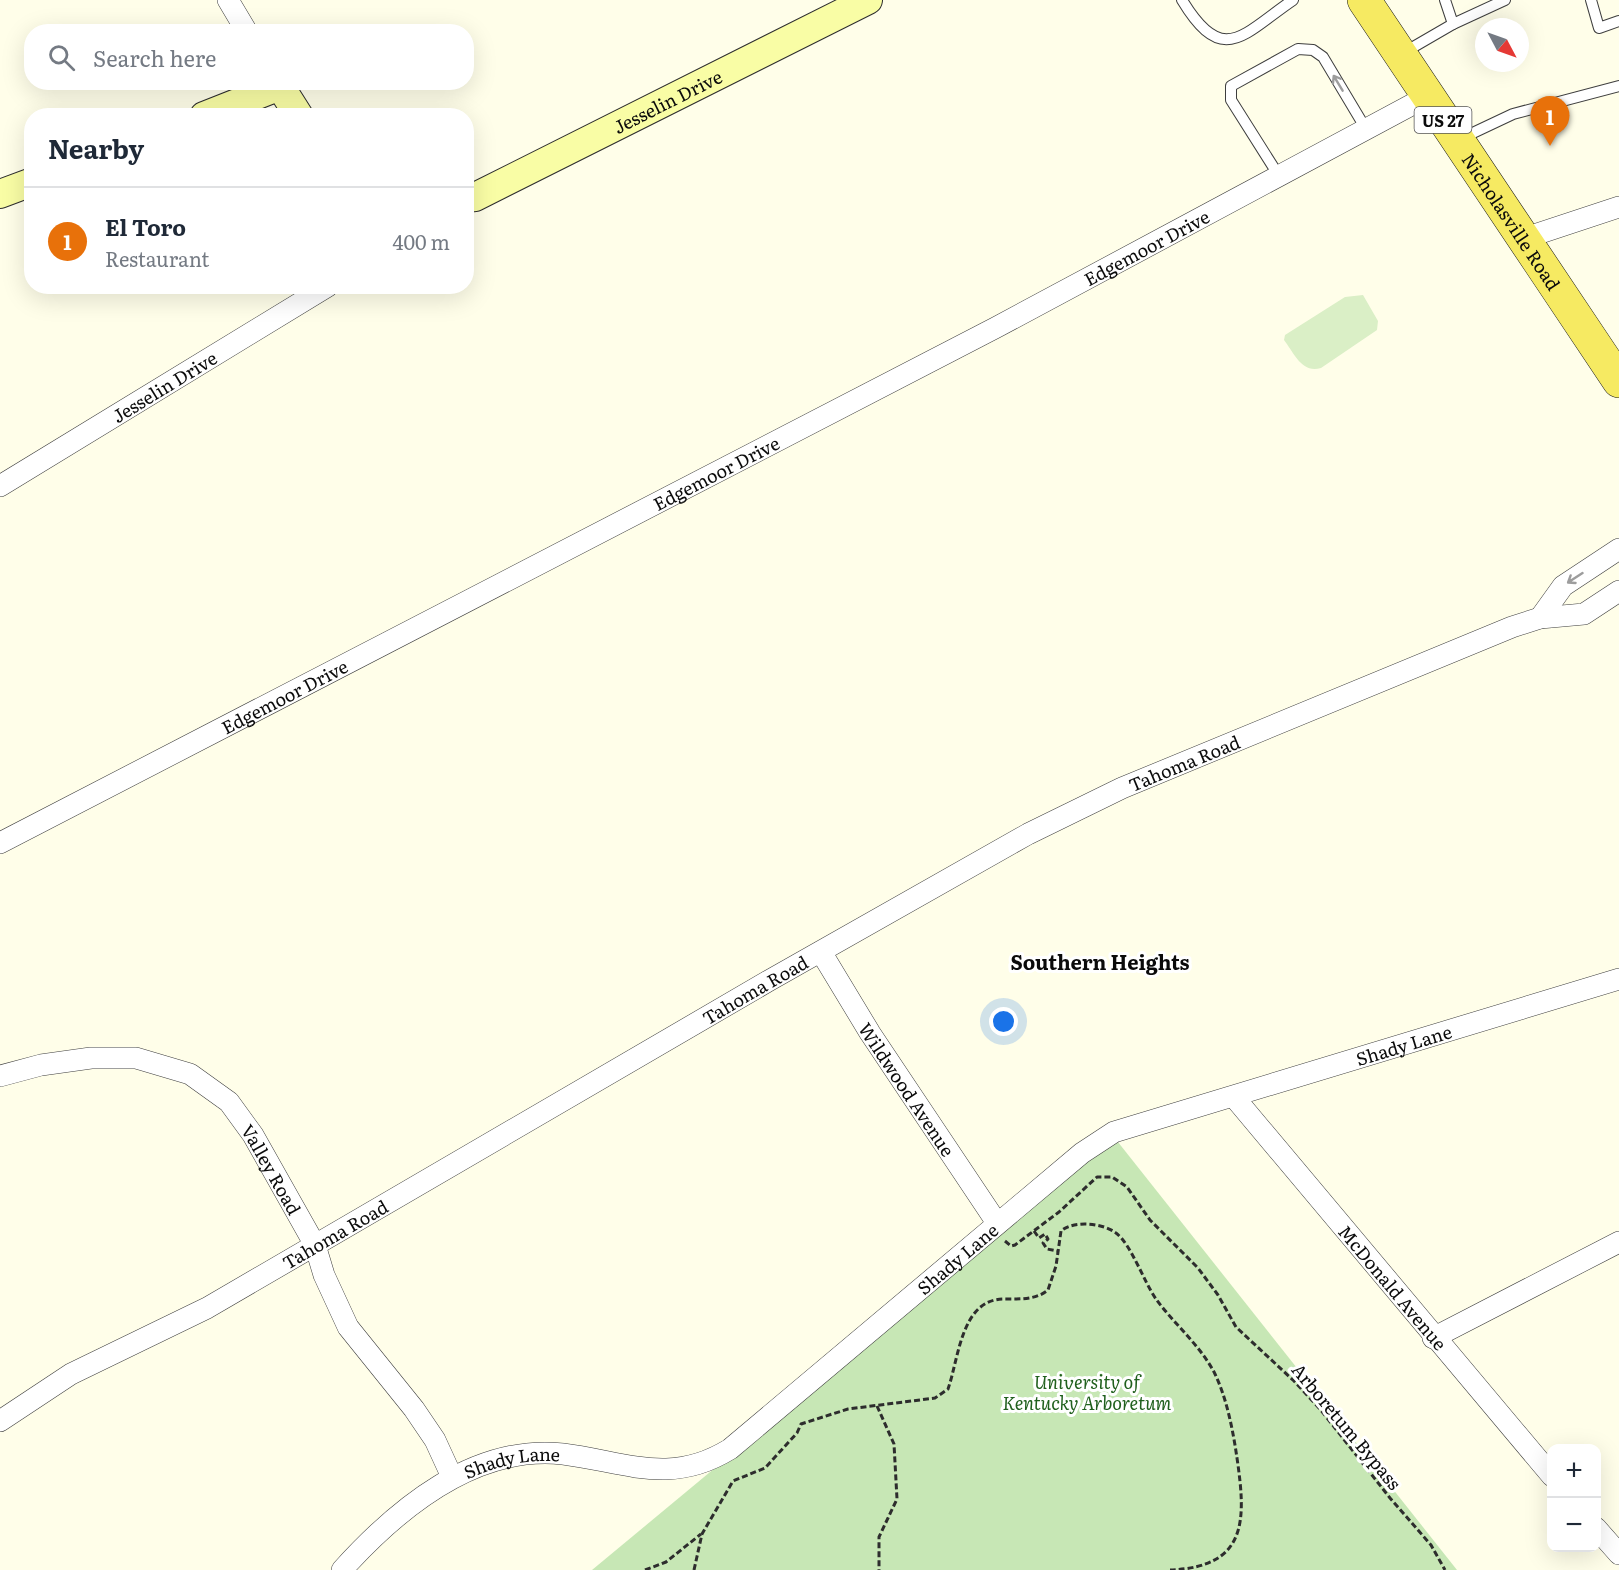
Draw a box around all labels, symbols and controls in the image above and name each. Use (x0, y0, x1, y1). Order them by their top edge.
north arrow (1475, 18, 1529, 72)
search box (24, 24, 474, 90)
icon: search (45, 41, 78, 74)
text: Search here (93, 41, 216, 74)
street label: Jesselin Drive (608, 62, 726, 139)
one-way arrow (1332, 75, 1344, 92)
pin: 1 (1530, 96, 1570, 146)
road number: US 27 (1414, 107, 1472, 133)
text: Nearby (48, 128, 144, 167)
street label: Nicholasville Road (1456, 147, 1568, 295)
street label: Edgemoor Drive (1079, 202, 1214, 292)
text: El Toro (105, 210, 186, 243)
text: 1 (63, 226, 72, 256)
text: 400 m (392, 226, 450, 256)
text: Restaurant (105, 243, 209, 273)
street label: Jesselin Drive (106, 344, 222, 428)
street label: Edgemoor Drive (648, 429, 784, 516)
one-way arrow (1566, 572, 1583, 585)
street label: Edgemoor Drive (216, 652, 352, 740)
street label: Tahoma Road (1124, 727, 1244, 798)
district label: Southern Heights (1011, 946, 1189, 976)
street label: Tahoma Road (697, 948, 813, 1030)
your location (989, 1007, 1018, 1036)
street label: Wildwood Avenue (853, 1017, 962, 1161)
street label: Shady Lane (1352, 1017, 1455, 1072)
street label: Valley Road (235, 1118, 309, 1219)
street label: Tahoma Road (277, 1192, 393, 1275)
street label: Shady Lane (911, 1216, 1004, 1300)
street label: McDonald Avenue (1333, 1218, 1454, 1355)
street label: Arboretum Bypass (1286, 1357, 1408, 1495)
park label: University of Kentucky Arboretum (1003, 1368, 1172, 1416)
street label: Shady Lane (459, 1439, 561, 1484)
map controls (1547, 1444, 1601, 1552)
button: + (1547, 1444, 1601, 1498)
button: − (1547, 1498, 1601, 1552)

